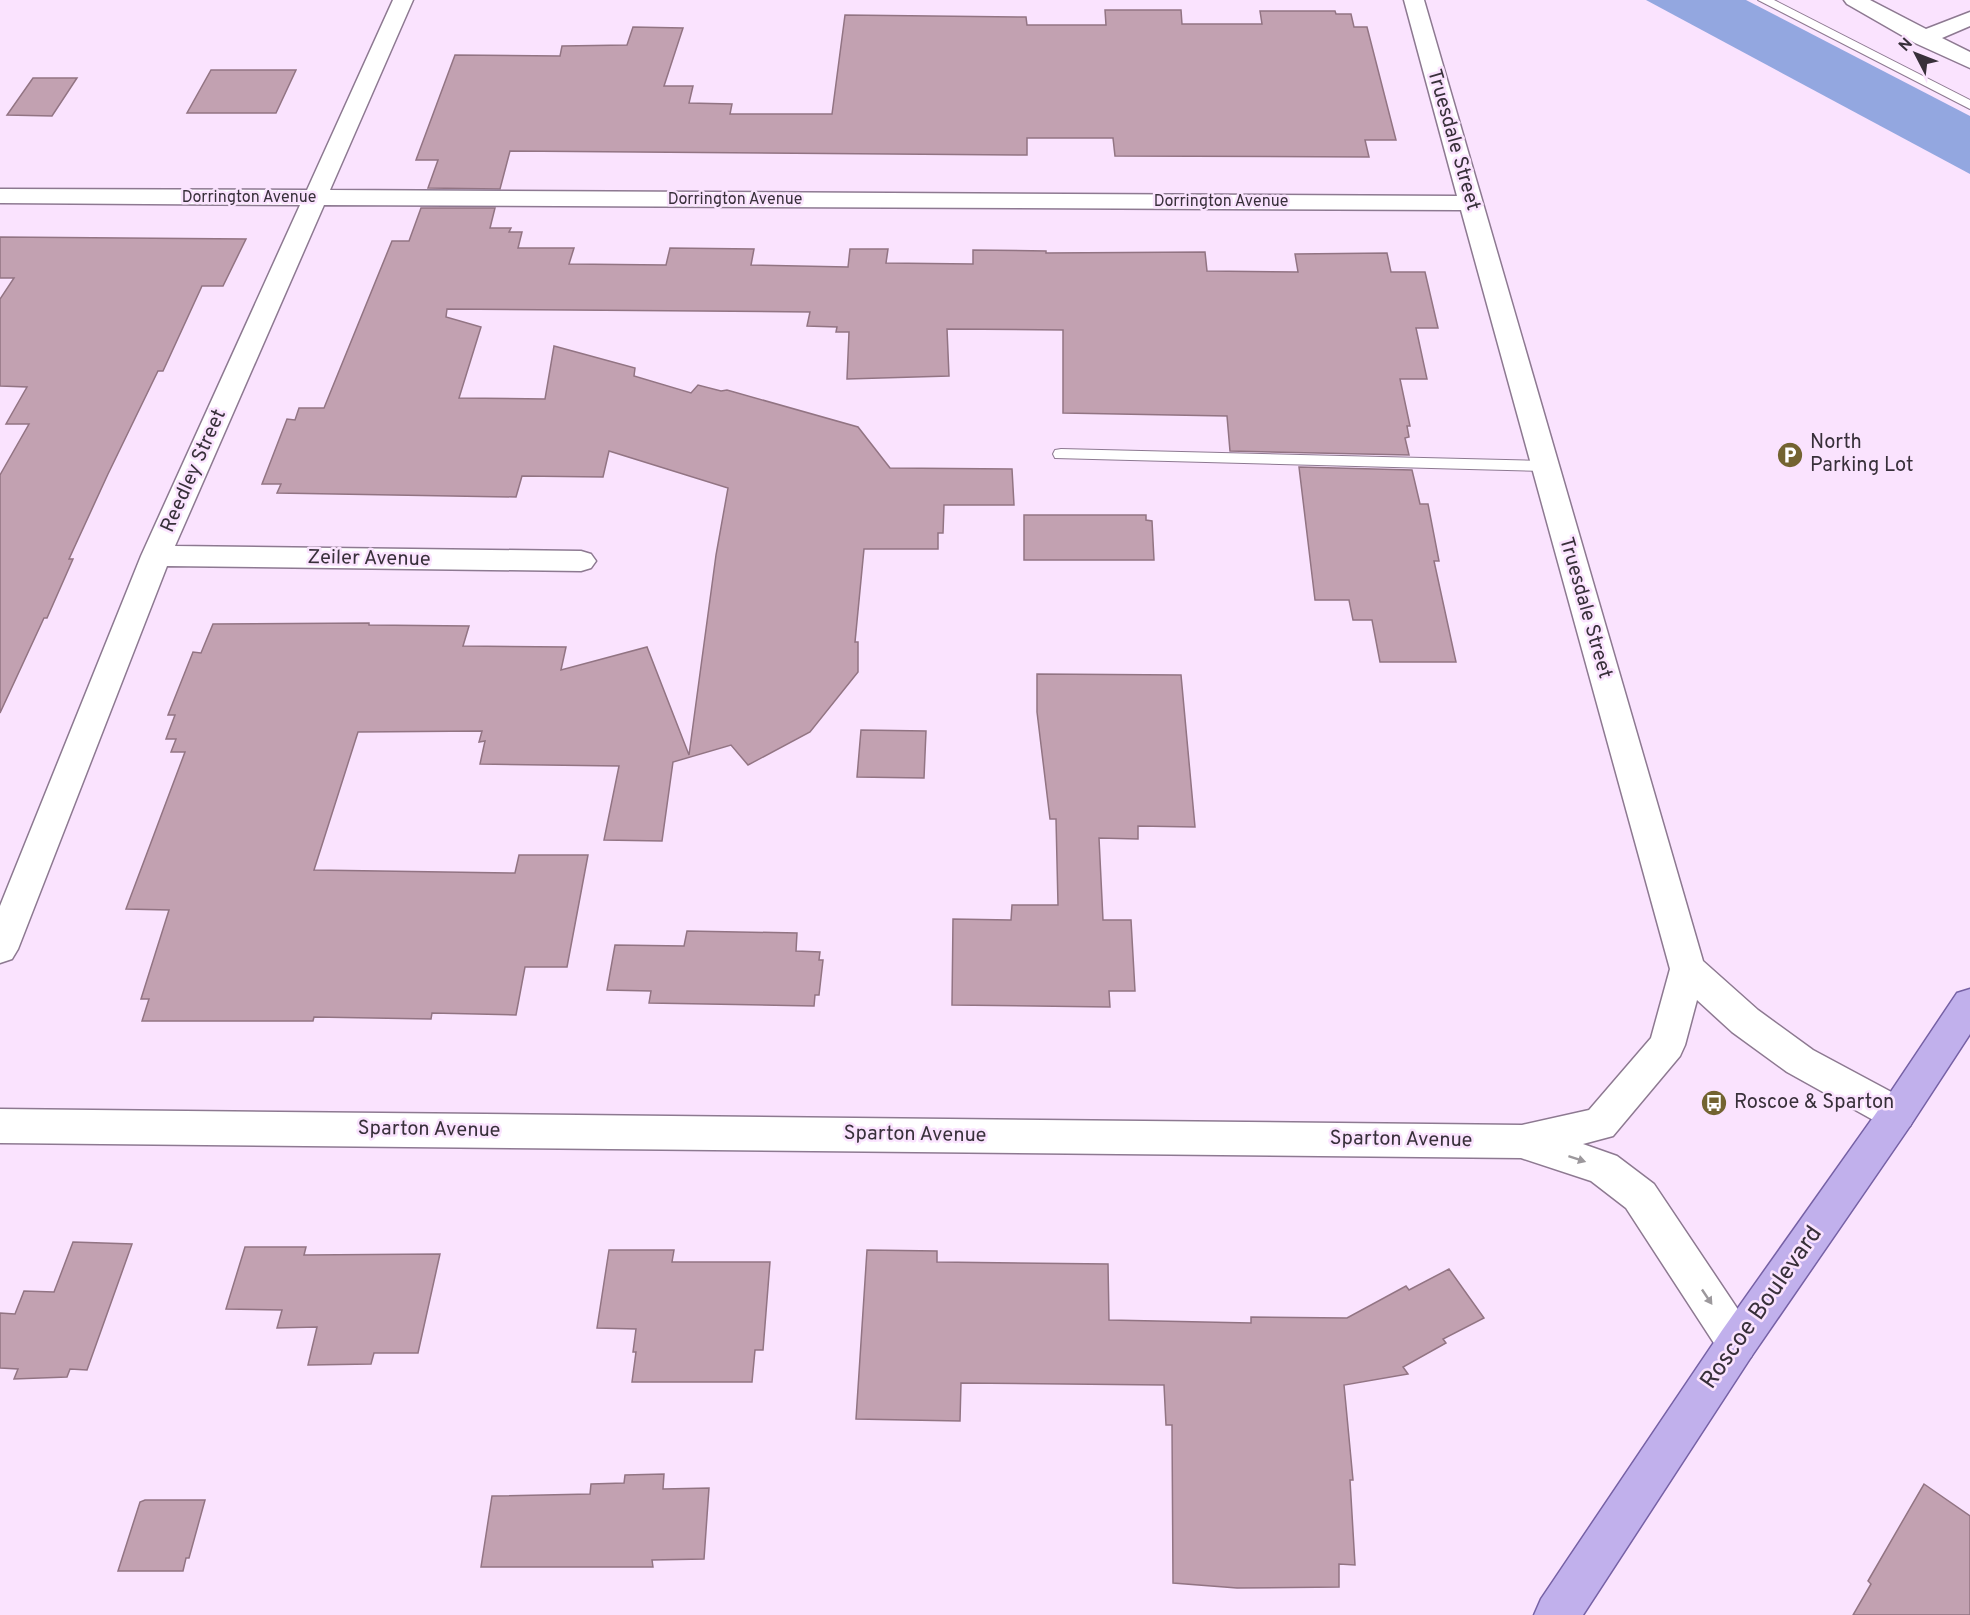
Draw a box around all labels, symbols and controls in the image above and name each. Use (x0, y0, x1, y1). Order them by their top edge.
north arrow (1886, 24, 1946, 84)
text: N (1895, 34, 1918, 56)
street label: Truesdale Street (1420, 66, 1486, 214)
street label: Dorrington Avenue (182, 188, 316, 208)
street label: Dorrington Avenue (668, 190, 802, 210)
street label: Dorrington Avenue (1154, 192, 1288, 212)
street label: Reedley Street (155, 405, 233, 537)
place label: North Parking Lot (1810, 430, 1914, 479)
parking icon: North Parking Lot (1775, 440, 1805, 470)
street label: Truesdale Street (1552, 534, 1618, 682)
street label: Zeiler Avenue (307, 545, 431, 573)
bus stop icon: Roscoe & Sparton (1699, 1088, 1729, 1118)
place label: Roscoe & Sparton (1734, 1090, 1894, 1116)
street label: Sparton Avenue (357, 1116, 501, 1144)
street label: Sparton Avenue (843, 1121, 987, 1149)
street label: Sparton Avenue (1329, 1126, 1473, 1154)
one-way arrow (1568, 1155, 1586, 1164)
street label: Roscoe Boulevard (1694, 1221, 1830, 1395)
one-way arrow (1701, 1289, 1712, 1305)

